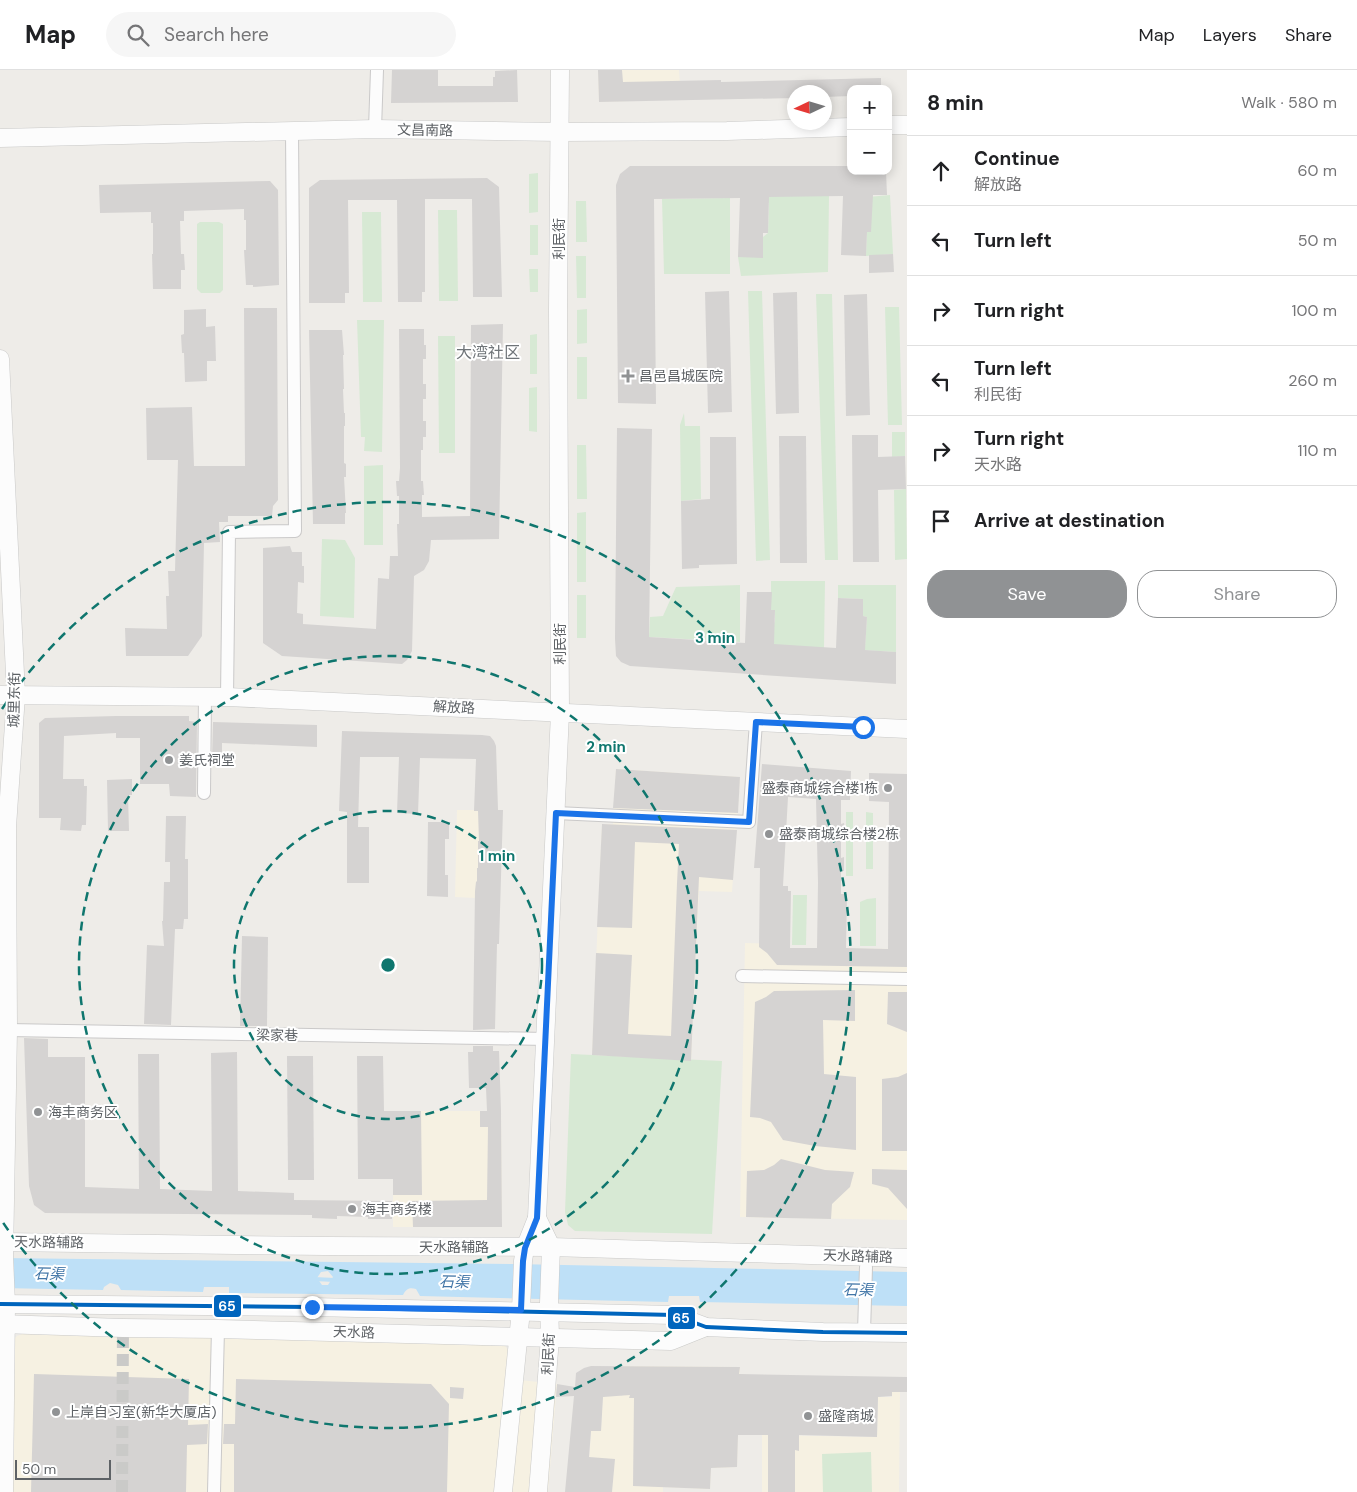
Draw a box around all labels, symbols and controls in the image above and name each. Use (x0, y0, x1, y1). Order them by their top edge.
search box (106, 12, 456, 57)
text: Map (25, 19, 76, 50)
icon: search (124, 21, 152, 49)
text: Search here (164, 22, 269, 47)
text: Map (1139, 23, 1175, 47)
text: Layers (1203, 23, 1257, 47)
text: Share (1285, 23, 1332, 47)
north arrow (787, 85, 832, 130)
map controls (847, 85, 892, 175)
button: + (847, 85, 892, 130)
text: 8 min (927, 89, 984, 117)
text: Walk · 580 m (1241, 92, 1337, 113)
street label: 文昌南路 (397, 121, 453, 139)
button: − (847, 130, 892, 175)
text: Continue (974, 146, 1060, 171)
icon: ahead (927, 157, 955, 185)
text: 60 m (1297, 160, 1337, 181)
text: 解放路 (974, 174, 1022, 195)
street label: 利民街 (550, 218, 568, 260)
icon: left (927, 227, 955, 255)
text: Turn left (974, 228, 1052, 253)
text: 50 m (1298, 230, 1337, 251)
icon: right (927, 297, 955, 325)
text: Turn right (974, 298, 1064, 323)
text: 100 m (1292, 300, 1337, 321)
district label: 大湾社区 (456, 342, 520, 363)
text: Turn left (974, 356, 1052, 381)
place label: 昌邑昌城医院 (639, 367, 723, 385)
icon: left (927, 367, 955, 395)
marker: 昌邑昌城医院 (621, 369, 635, 383)
text: 260 m (1288, 370, 1337, 391)
text: 利民街 (974, 384, 1022, 405)
text: Turn right (974, 426, 1064, 451)
icon: right (927, 437, 955, 465)
text: 110 m (1298, 440, 1337, 461)
text: 天水路 (974, 454, 1022, 475)
icon: arrive (927, 507, 955, 535)
text: Arrive at destination (974, 508, 1165, 533)
button: Save (927, 570, 1127, 618)
button: Share (1137, 570, 1337, 618)
street label: 利民街 (551, 623, 569, 665)
text: 3 min (695, 628, 735, 648)
street label: 城里东街 (5, 672, 23, 728)
street label: 解放路 (433, 697, 475, 717)
route start (852, 716, 875, 739)
text: 2 min (586, 737, 626, 757)
place label: 姜氏祠堂 (179, 751, 235, 769)
marker: 姜氏祠堂 (163, 754, 175, 766)
place label: 盛泰商城综合楼1栋 (762, 779, 878, 797)
marker: 盛泰商城综合楼1栋 (882, 782, 894, 794)
place label: 盛泰商城综合楼2栋 (779, 825, 899, 843)
marker: 盛泰商城综合楼2栋 (763, 828, 775, 840)
text: 1 min (479, 846, 515, 866)
centre of rings (379, 956, 397, 974)
street label: 梁家巷 (256, 1026, 298, 1044)
place label: 海丰商务区 (48, 1103, 118, 1121)
marker: 海丰商务区 (32, 1106, 44, 1118)
place label: 海丰商务楼 (362, 1200, 432, 1218)
marker: 海丰商务楼 (346, 1203, 358, 1215)
street label: 天水路辅路 (14, 1232, 84, 1252)
street label: 天水路辅路 (419, 1238, 489, 1256)
street label: 天水路辅路 (823, 1246, 893, 1266)
water label: 石渠 (34, 1264, 66, 1284)
water label: 石渠 (439, 1272, 471, 1292)
water label: 石渠 (843, 1280, 875, 1300)
line badge: 65 (213, 1294, 242, 1318)
route end (301, 1296, 324, 1319)
text: 65 (218, 1297, 236, 1315)
line badge: 65 (667, 1306, 696, 1330)
text: 65 (672, 1309, 690, 1327)
street label: 天水路 (333, 1322, 375, 1342)
street label: 利民街 (538, 1333, 558, 1375)
place label: 上岸自习室(新华大厦店) (66, 1403, 216, 1421)
marker: 上岸自习室(新华大厦店) (50, 1406, 62, 1418)
place label: 盛隆商城 (818, 1407, 874, 1425)
marker: 盛隆商城 (802, 1410, 814, 1422)
scale bar (15, 1457, 111, 1480)
text: 50 m (22, 1460, 56, 1478)

